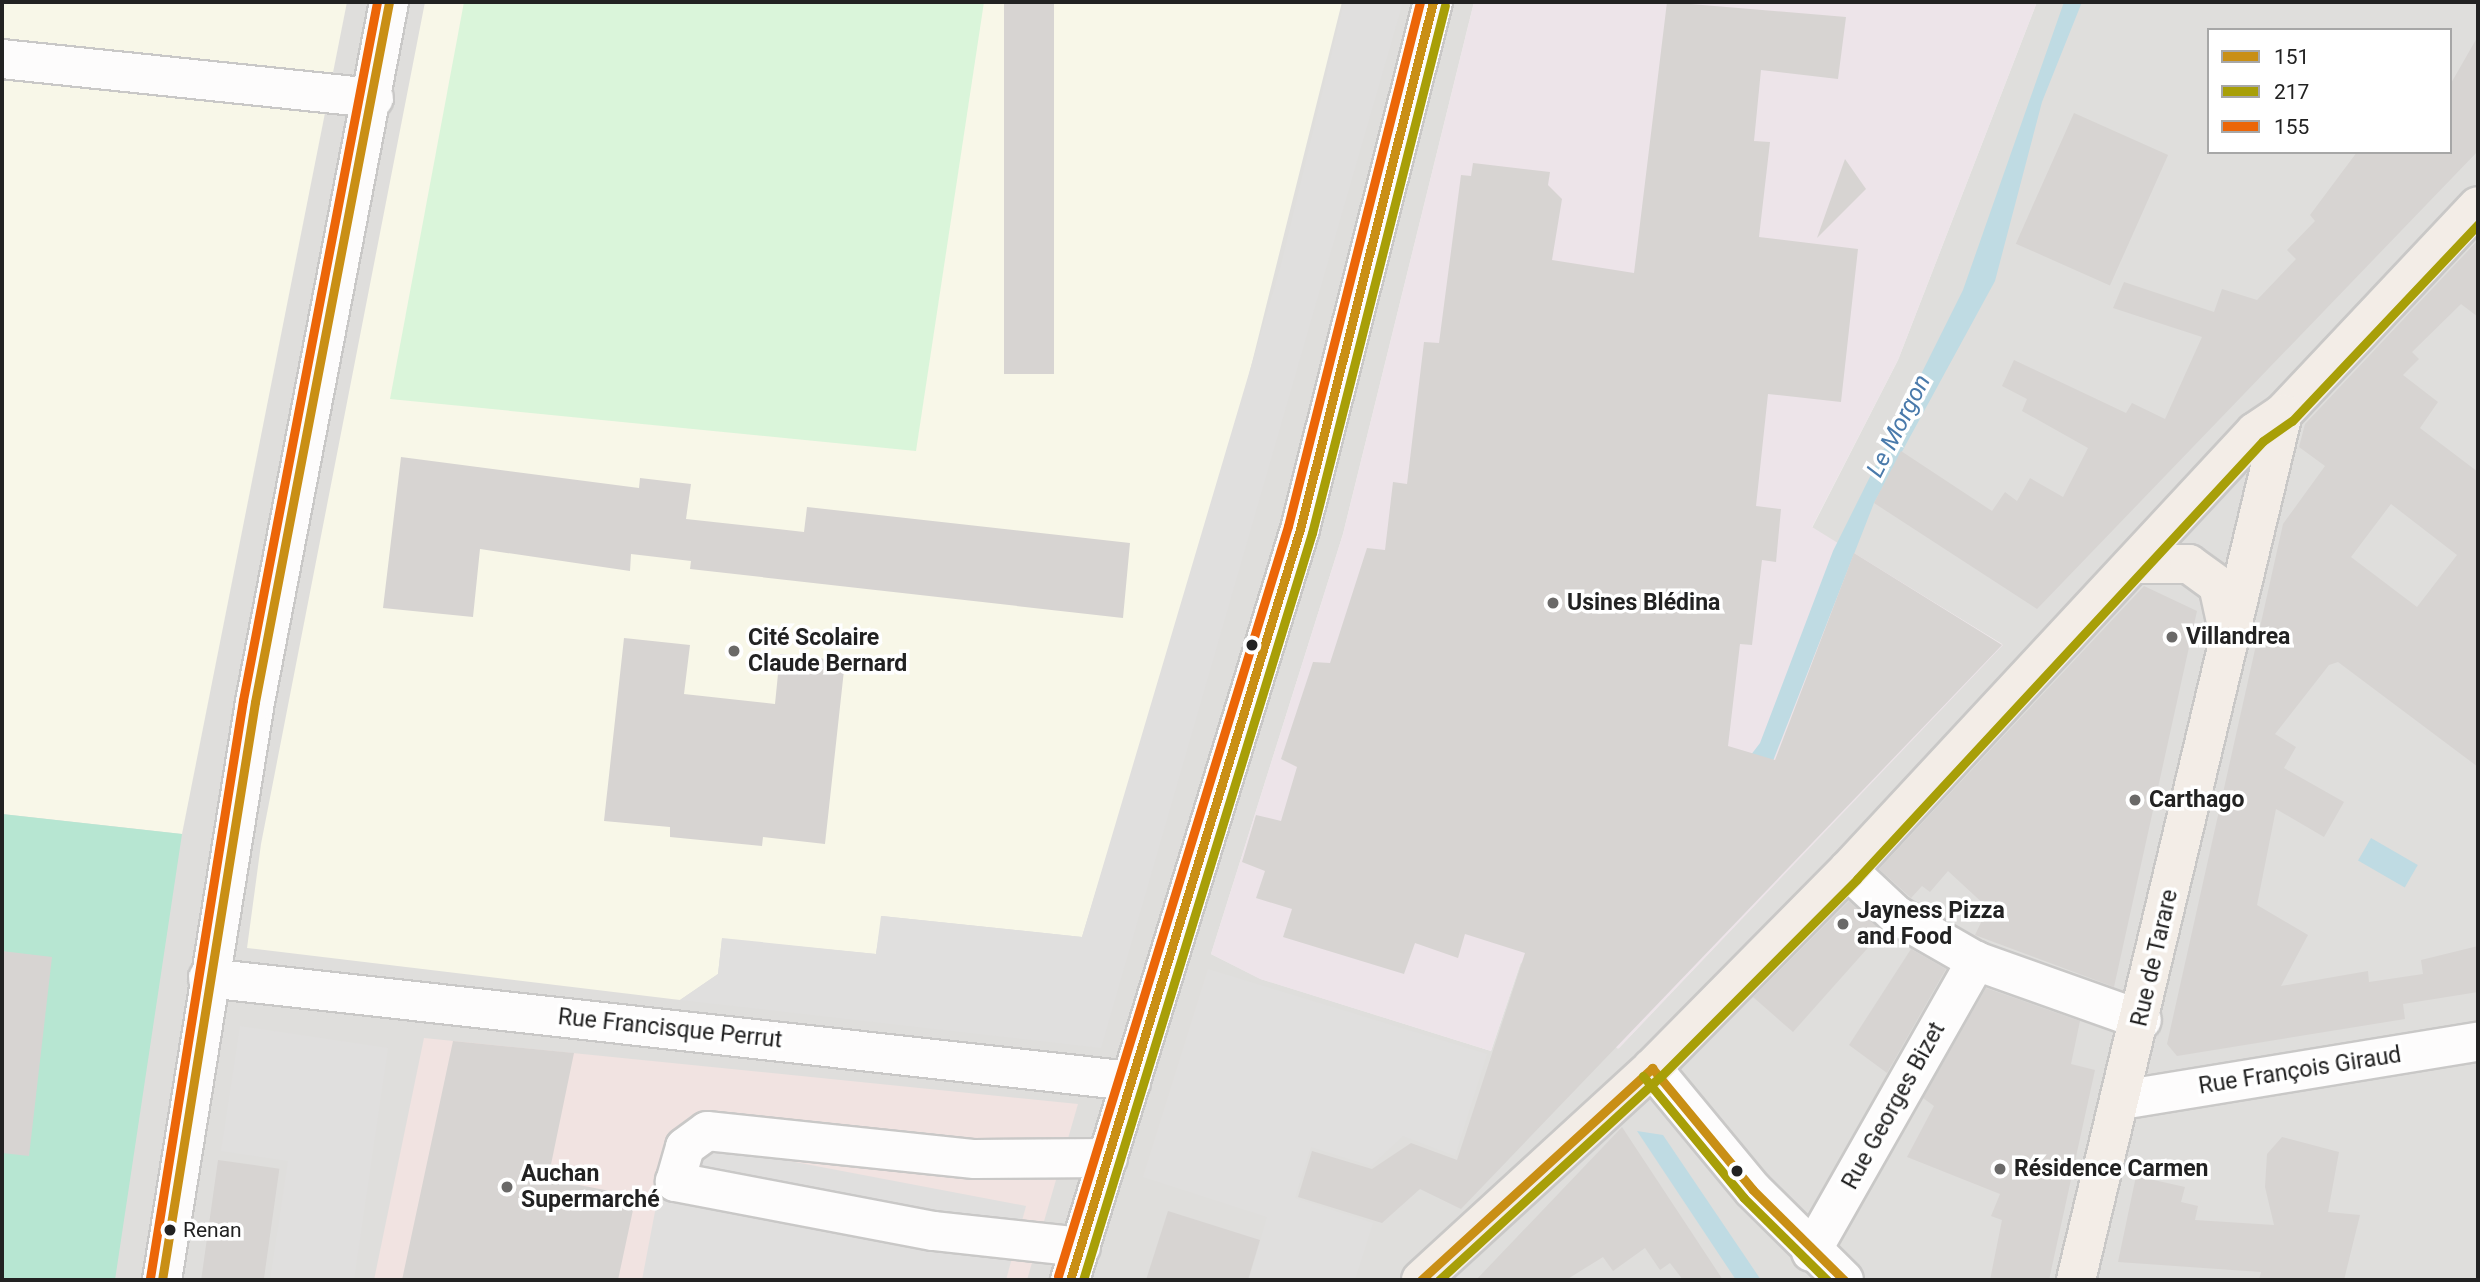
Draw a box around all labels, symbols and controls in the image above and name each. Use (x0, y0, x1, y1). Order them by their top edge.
legend (2207, 28, 2452, 154)
text: 151 (2274, 45, 2309, 69)
text: 217 (2274, 80, 2309, 104)
text: 155 (2274, 115, 2309, 139)
water label: Le Morgon (1861, 370, 1937, 482)
place label: Usines Blédina (1567, 589, 1720, 617)
marker: Usines Blédina (1545, 595, 1561, 611)
place label: Villandrea (2186, 623, 2290, 651)
place label: Cité Scolaire Claude Bernard (748, 624, 907, 678)
marker: Villandrea (2164, 629, 2180, 645)
unlabelled marker (1245, 638, 1259, 652)
marker: Cité Scolaire Claude Bernard (726, 643, 742, 659)
place label: Carthago (2149, 786, 2244, 814)
marker: Carthago (2127, 792, 2143, 808)
street label: Rue de Tarare (2126, 887, 2184, 1029)
place label: Jayness Pizza and Food (1857, 897, 2005, 951)
marker: Jayness Pizza and Food (1835, 916, 1851, 932)
street label: Rue Francisque Perrut (557, 1004, 783, 1054)
street label: Rue Georges Bizet (1837, 1018, 1951, 1194)
street label: Rue François Giraud (2197, 1041, 2403, 1101)
place label: Résidence Carmen (2014, 1155, 2208, 1183)
place label: Auchan Supermarché (521, 1160, 660, 1214)
marker: Résidence Carmen (1992, 1161, 2008, 1177)
unlabelled marker (1730, 1164, 1744, 1178)
marker: Auchan Supermarché (499, 1179, 515, 1195)
place label: Renan (183, 1217, 242, 1243)
marker: Renan (163, 1223, 177, 1237)

